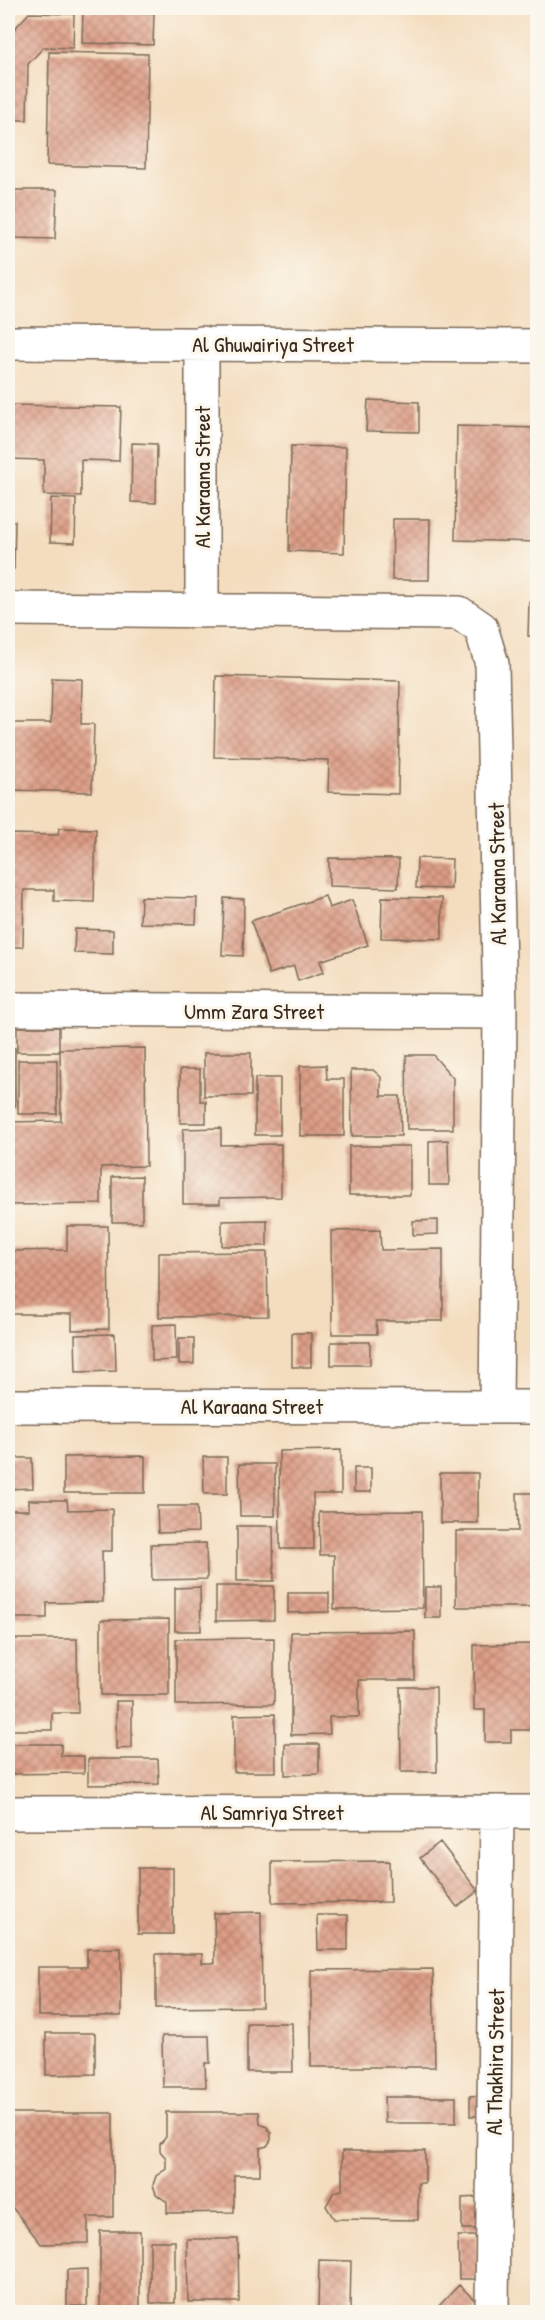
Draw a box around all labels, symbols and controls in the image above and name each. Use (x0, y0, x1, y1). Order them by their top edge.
street label: Al Ghuwairiya Street (192, 329, 354, 359)
street label: Al Karaana Street (187, 405, 217, 548)
street label: Al Karaana Street (481, 802, 513, 945)
street label: Umm Zara Street (184, 996, 325, 1026)
street label: Al Karaana Street (181, 1391, 324, 1421)
street label: Al Samriya Street (201, 1797, 344, 1827)
street label: Al Thakhira Street (479, 1988, 511, 2135)

